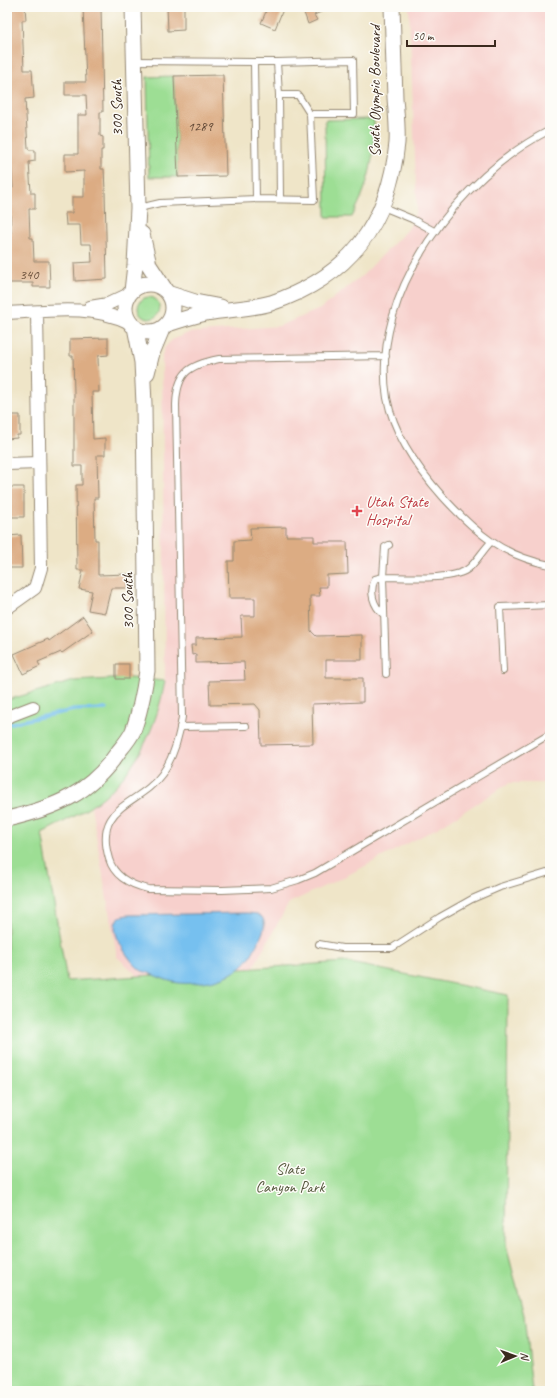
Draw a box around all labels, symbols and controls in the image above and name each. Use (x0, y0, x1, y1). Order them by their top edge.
street label: South Olympic Boulevard (365, 22, 385, 157)
scale bar (407, 22, 495, 48)
text: 50 m (413, 28, 435, 44)
street label: 300 South (106, 78, 127, 137)
house number: 1289 (187, 118, 214, 135)
house number: 340 (20, 266, 40, 283)
place label: Utah State Hospital (366, 492, 430, 530)
marker: Utah State Hospital (351, 505, 363, 517)
street label: 300 South (117, 571, 138, 630)
park label: Slate Canyon Park (256, 1159, 326, 1197)
north arrow (495, 1336, 535, 1376)
text: N (518, 1352, 532, 1361)

